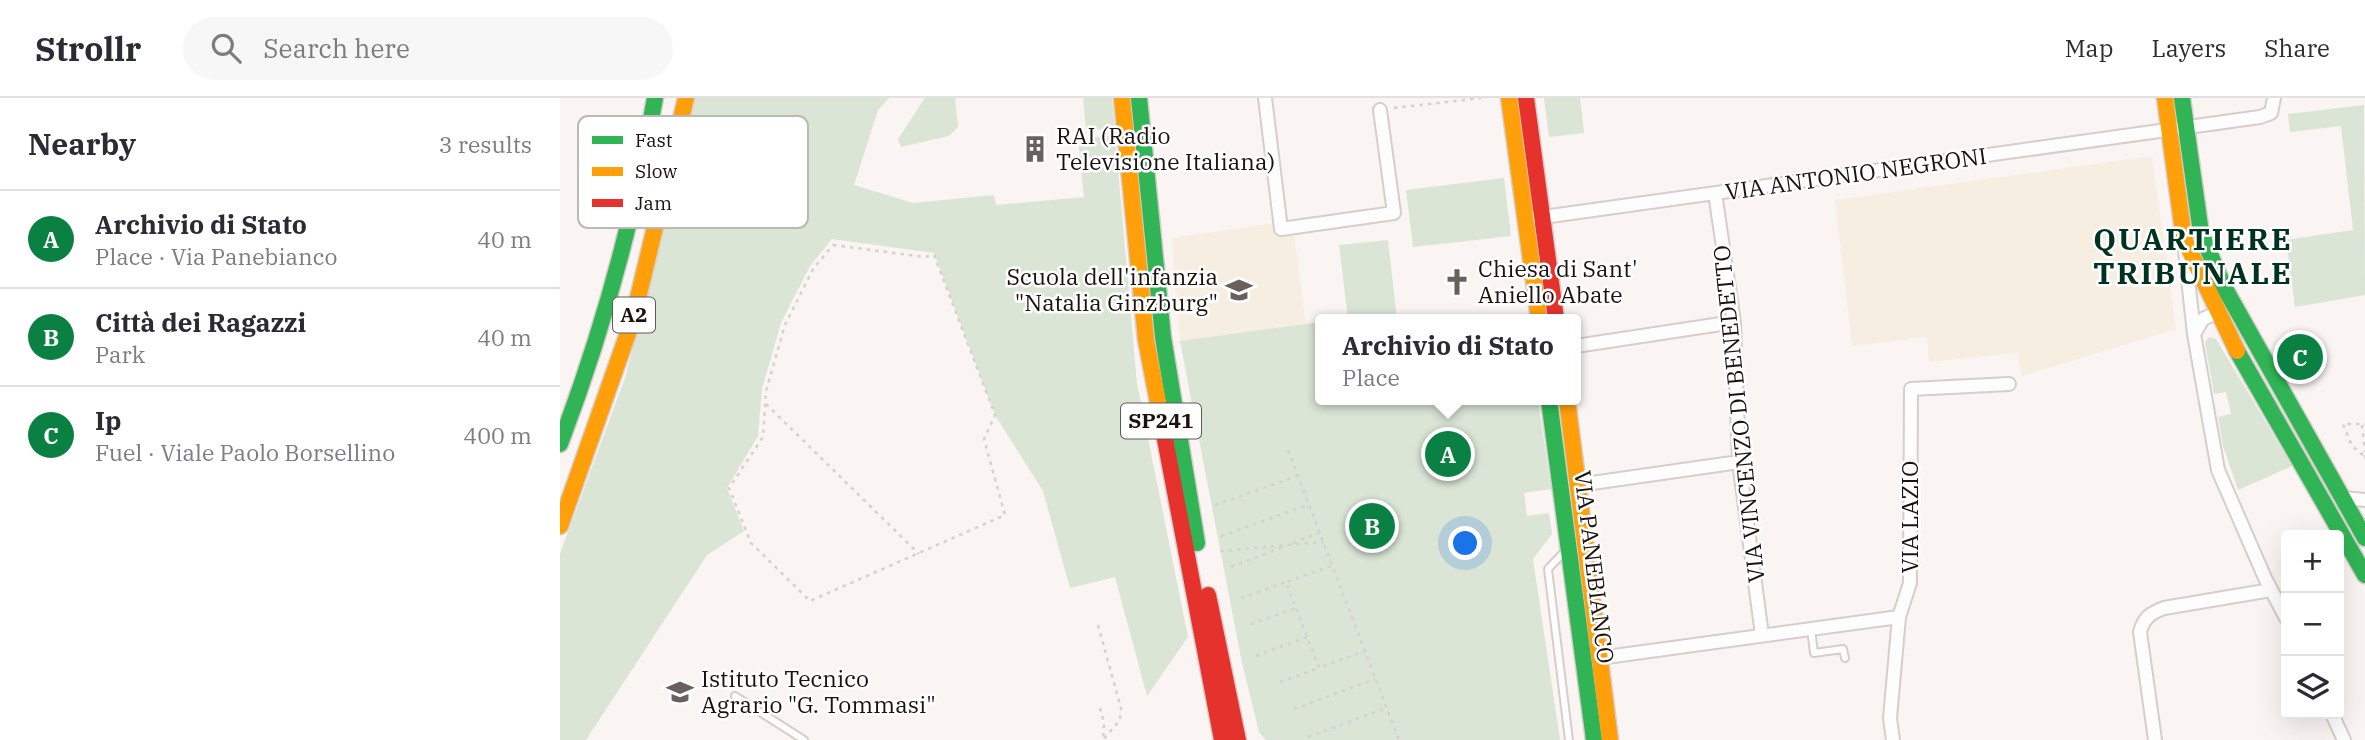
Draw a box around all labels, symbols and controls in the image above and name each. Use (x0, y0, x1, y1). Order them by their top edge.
search box (183, 17, 673, 80)
text: Strollr (35, 27, 141, 70)
icon: search (207, 29, 245, 67)
text: Search here (263, 31, 410, 65)
text: Map (2065, 32, 2113, 64)
text: Layers (2151, 32, 2226, 64)
text: Share (2264, 32, 2330, 64)
legend (578, 116, 808, 228)
place label: RAI (Radio Televisione Italiana) (1056, 120, 1275, 176)
text: Nearby (28, 124, 136, 163)
text: Fast (635, 128, 673, 152)
text: 3 results (439, 129, 532, 159)
building icon: RAI (Radio Televisione Italiana) (1020, 134, 1050, 164)
street label: VIA ANTONIO NEGRONI (1723, 140, 1989, 206)
text: Slow (635, 159, 677, 183)
text: Jam (635, 191, 672, 215)
text: Archivio di Stato (95, 207, 307, 241)
district label: QUARTIERE TRIBUNALE (2093, 219, 2293, 292)
text: A (43, 224, 59, 254)
text: 40 m (477, 224, 532, 254)
text: Place · Via Panebianco (95, 241, 337, 271)
street label: VIA VINCENZO DI BENEDETTO (1705, 244, 1771, 584)
place label: Chiesa di Sant' Aniello Abate (1478, 253, 1637, 309)
place label: Scuola dell'infanzia "Natalia Ginzburg" (1006, 261, 1218, 317)
church icon: Chiesa di Sant' Aniello Abate (1442, 267, 1472, 297)
school or university icon: Scuola dell'infanzia "Natalia Ginzburg" (1224, 275, 1254, 305)
road number: A2 (613, 298, 655, 332)
text: Città dei Ragazzi (95, 305, 306, 339)
popup (1315, 314, 1581, 405)
text: B (43, 322, 59, 352)
text: 40 m (477, 322, 532, 352)
text: Archivio di Stato (1342, 328, 1554, 362)
pin: C (2277, 331, 2323, 383)
text: Park (95, 339, 145, 369)
text: Place (1342, 362, 1400, 392)
text: Ip (95, 403, 121, 437)
road number: SP241 (1121, 404, 1201, 438)
text: C (43, 420, 59, 450)
text: 400 m (463, 420, 532, 450)
pin: A (1425, 428, 1471, 480)
text: Fuel · Viale Paolo Borsellino (95, 437, 395, 467)
street label: VIA LAZIO (1894, 460, 1924, 574)
street label: VIA PANEBIANCO (1568, 469, 1622, 665)
pin: B (1349, 500, 1395, 552)
your location (1448, 526, 1482, 560)
map controls (2281, 530, 2344, 719)
button: + (2281, 530, 2344, 593)
button: − (2281, 593, 2344, 656)
button: layers (2281, 656, 2344, 719)
place label: Istituto Tecnico Agrario "G. Tommasi" (701, 663, 936, 719)
school or university icon: Istituto Tecnico Agrario "G. Tommasi" (665, 677, 695, 707)

